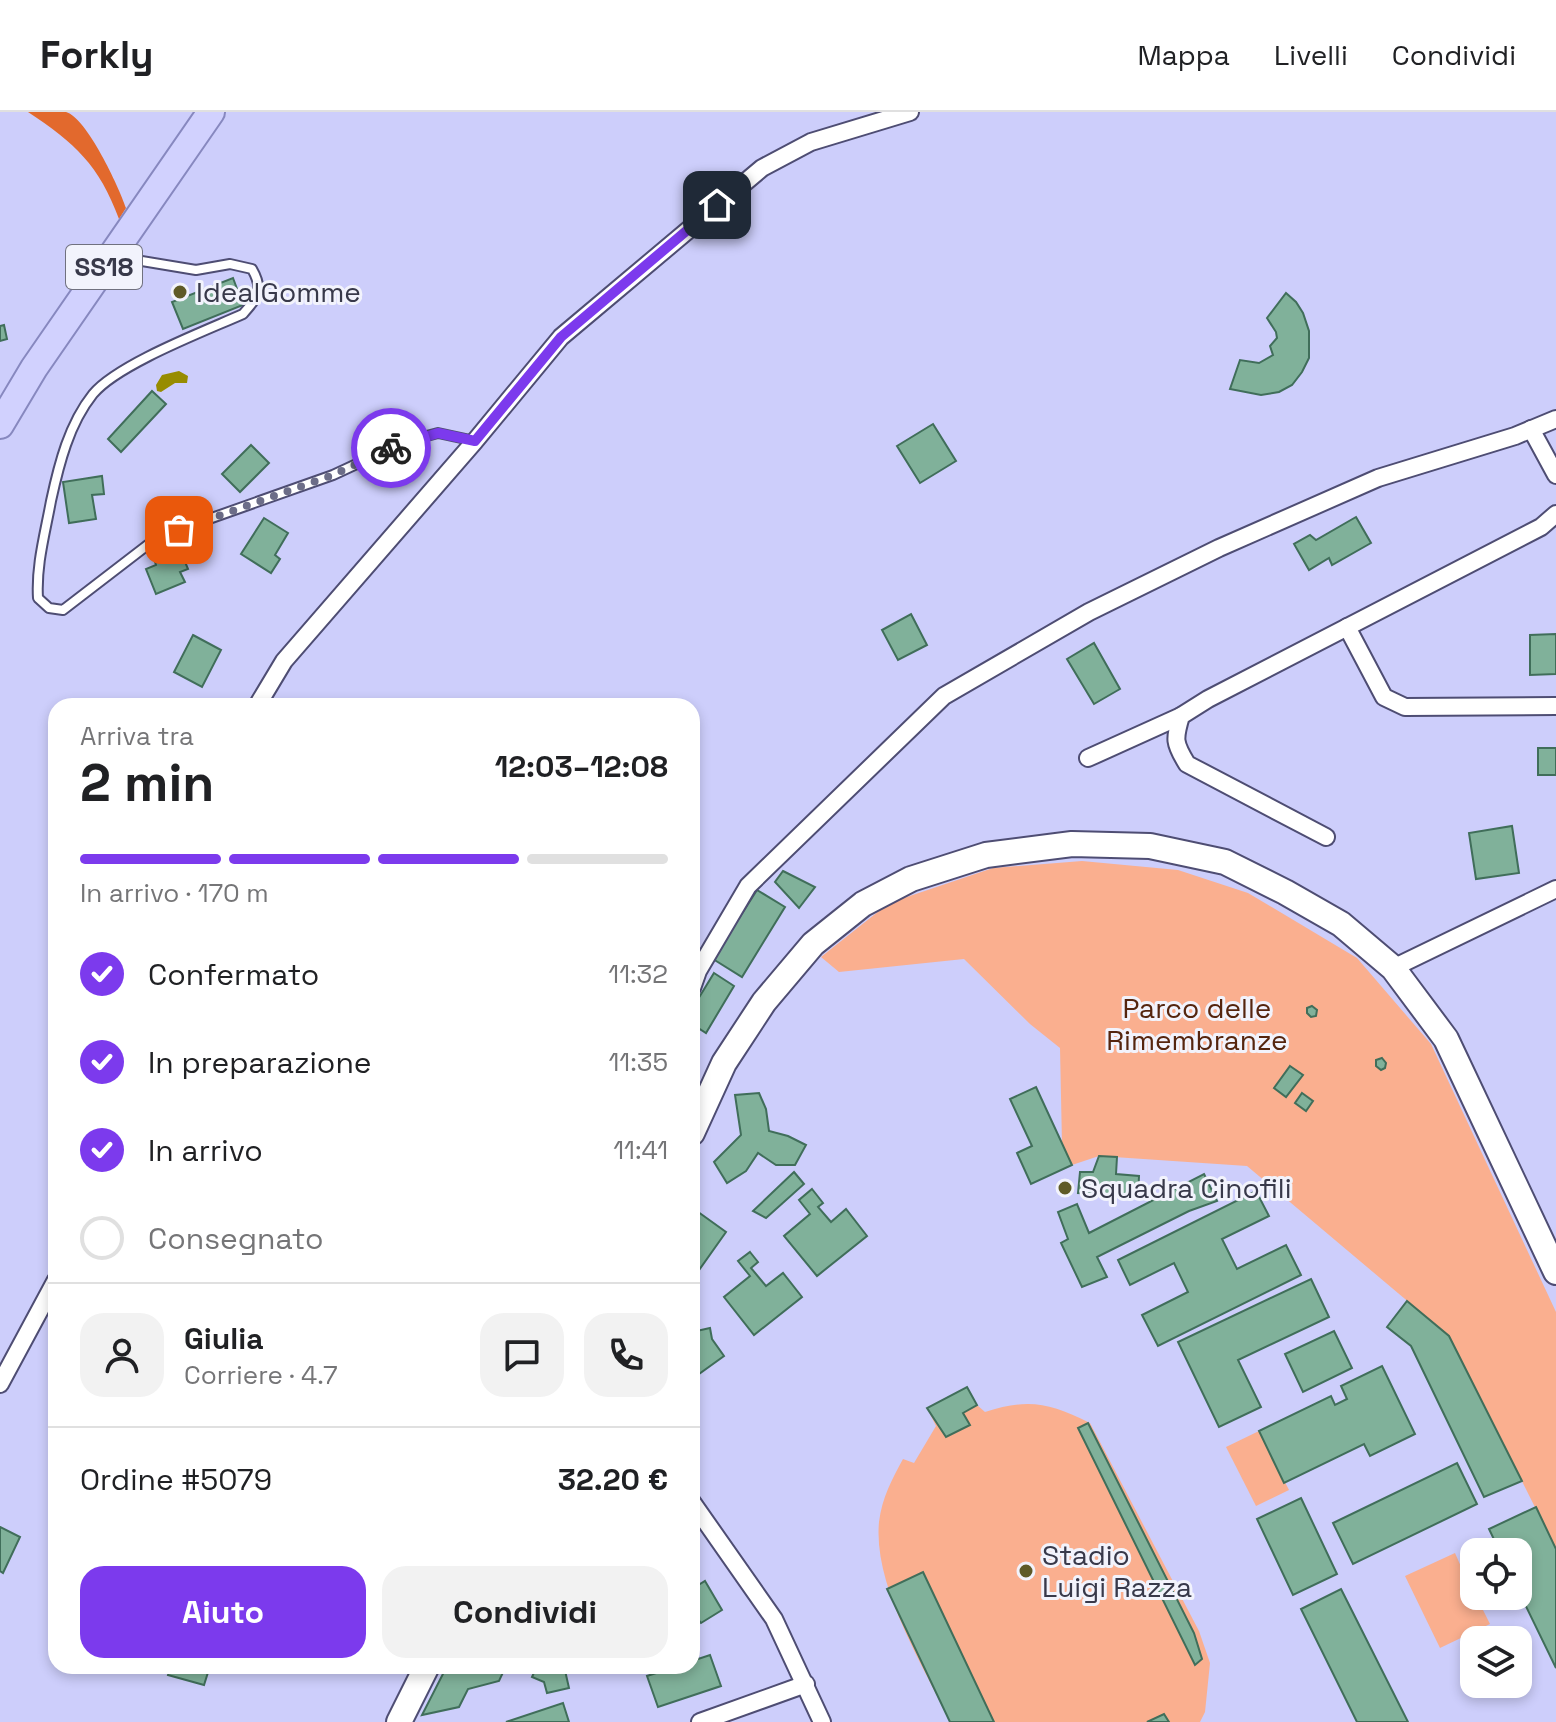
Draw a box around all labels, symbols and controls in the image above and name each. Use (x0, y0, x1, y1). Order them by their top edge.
text: Forkly (40, 31, 153, 79)
text: Mappa (1137, 37, 1230, 73)
text: Livelli (1274, 37, 1348, 73)
text: Condividi (1392, 37, 1516, 73)
pin (683, 171, 751, 239)
icon: home (695, 183, 739, 227)
road number: SS18 (66, 245, 142, 289)
place label: IdealGomme (196, 274, 361, 310)
marker: IdealGomme (171, 283, 189, 301)
courier (351, 408, 431, 488)
icon: bike (369, 426, 413, 470)
pin (145, 496, 213, 564)
icon: bag (157, 508, 201, 552)
text: Arriva tra (80, 719, 194, 753)
text: 12:03–12:08 (495, 747, 668, 786)
text: 2 min (80, 750, 214, 816)
text: In arrivo · 170 m (80, 876, 269, 910)
icon: check (80, 952, 124, 996)
text: Confermato (148, 955, 319, 994)
text: 11:32 (608, 957, 668, 991)
park label: Parco delle Rimembranze (1106, 990, 1288, 1058)
icon: check (80, 1040, 124, 1084)
text: In preparazione (148, 1043, 372, 1082)
text: 11:35 (608, 1045, 668, 1079)
icon: check (80, 1128, 124, 1172)
text: In arrivo (148, 1131, 263, 1170)
text: 11:41 (613, 1133, 668, 1167)
place label: Squadra Cinofili (1081, 1170, 1292, 1206)
marker: Squadra Cinofili (1056, 1179, 1074, 1197)
text: Consegnato (148, 1219, 324, 1258)
button: person (80, 1313, 164, 1397)
button: chat (480, 1313, 564, 1397)
button: phone (584, 1313, 668, 1397)
text: Giulia (184, 1319, 264, 1358)
text: Corriere · 4.7 (184, 1358, 338, 1392)
text: Ordine #5079 (80, 1460, 272, 1499)
text: 32.20 € (558, 1460, 668, 1499)
place label: Stadio Luigi Razza (1042, 1537, 1192, 1605)
map controls (1460, 1538, 1532, 1698)
button: locate (1460, 1538, 1532, 1610)
marker: Stadio Luigi Razza (1017, 1562, 1035, 1580)
button: Aiuto (80, 1566, 366, 1658)
button: Condividi (382, 1566, 668, 1658)
button: layers (1460, 1626, 1532, 1698)

